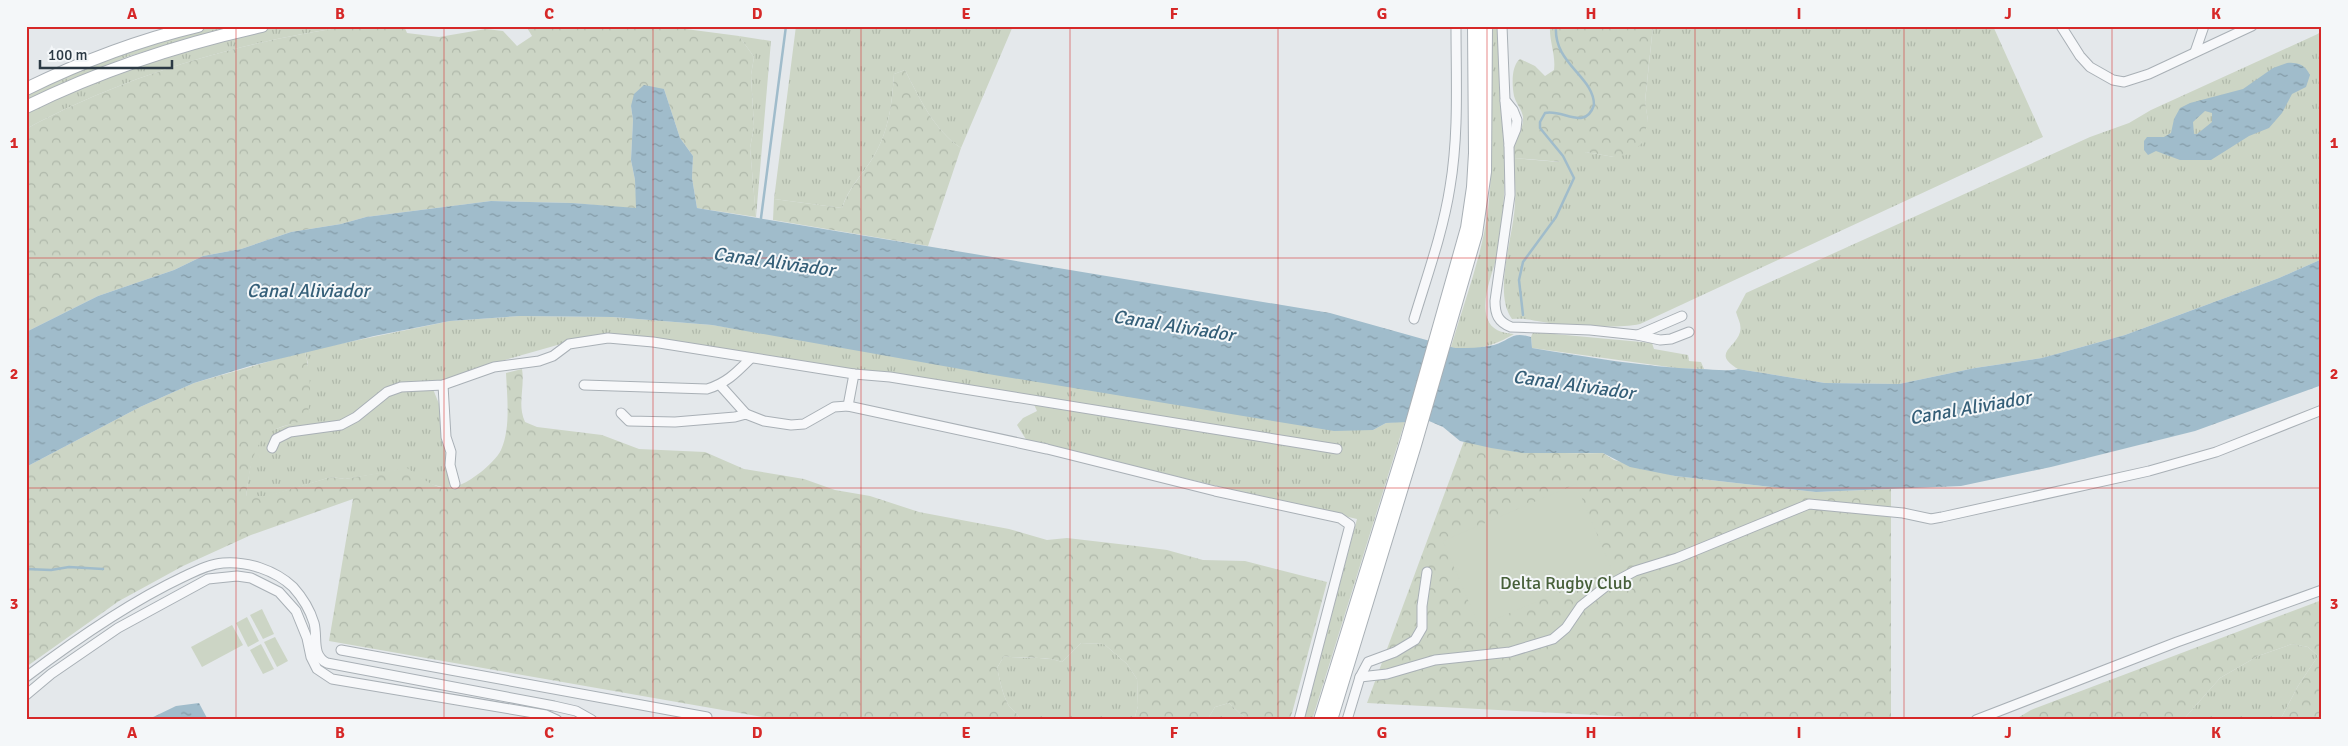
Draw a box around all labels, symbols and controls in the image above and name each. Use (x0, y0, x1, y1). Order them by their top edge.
text: A (127, 4, 138, 24)
text: B (335, 4, 345, 24)
text: C (544, 4, 554, 24)
text: D (752, 4, 763, 24)
text: E (961, 4, 971, 24)
text: F (1170, 4, 1179, 24)
text: G (1377, 4, 1387, 24)
text: H (1586, 4, 1596, 24)
text: I (1796, 4, 1802, 24)
text: J (2004, 4, 2012, 24)
text: K (2211, 4, 2221, 24)
scale bar (40, 38, 172, 70)
text: 100 m (48, 46, 88, 64)
text: 1 (10, 133, 19, 153)
text: 1 (2330, 133, 2339, 153)
water label: Canal Aliviador (711, 242, 839, 283)
water label: Canal Aliviador (247, 279, 372, 303)
water label: Canal Aliviador (1111, 305, 1239, 348)
text: 2 (10, 364, 18, 384)
text: 2 (2330, 364, 2338, 384)
water label: Canal Aliviador (1511, 365, 1639, 406)
water label: Canal Aliviador (1908, 385, 2036, 430)
park label: Delta Rugby Club (1500, 572, 1632, 594)
text: 3 (10, 594, 18, 614)
text: 3 (2330, 594, 2338, 614)
text: A (127, 723, 138, 743)
text: B (335, 723, 345, 743)
text: C (544, 723, 554, 743)
text: D (752, 723, 763, 743)
text: E (961, 723, 971, 743)
text: F (1170, 723, 1179, 743)
text: G (1377, 723, 1387, 743)
text: H (1586, 723, 1596, 743)
text: I (1796, 723, 1802, 743)
text: J (2004, 723, 2012, 743)
text: K (2211, 723, 2221, 743)

